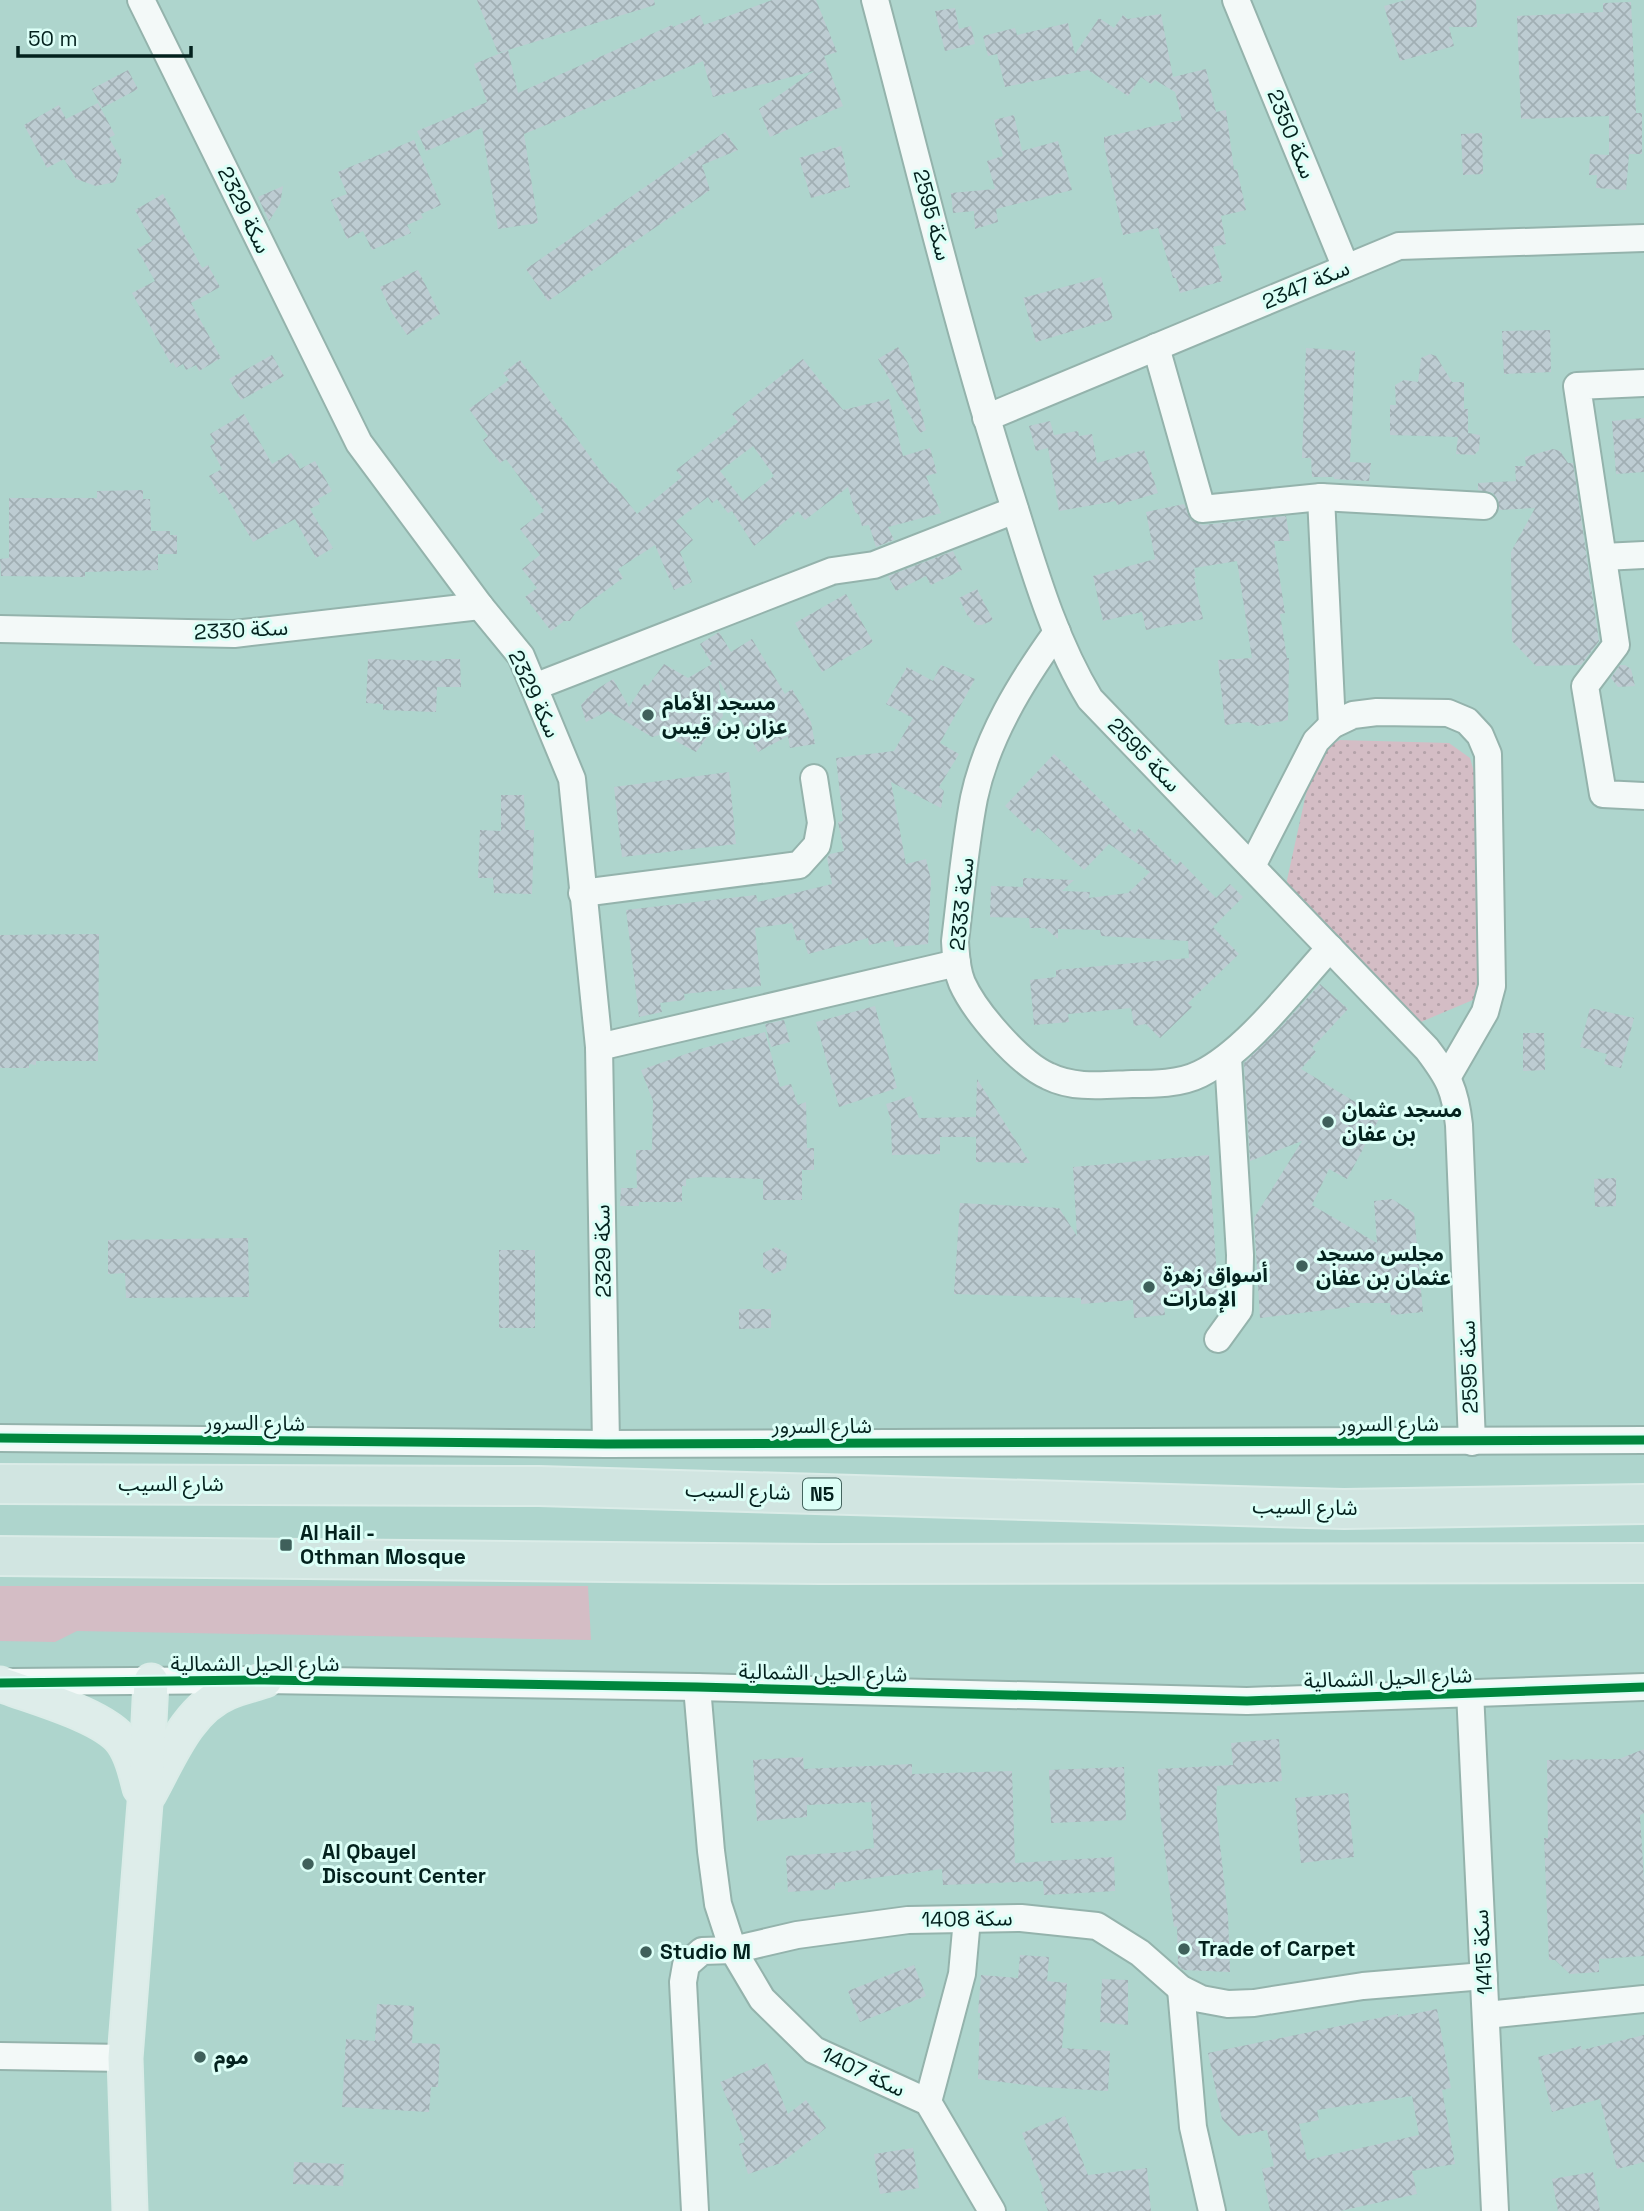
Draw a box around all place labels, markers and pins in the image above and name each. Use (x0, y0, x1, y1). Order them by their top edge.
place label: مسجد الأمام عزان بن قيس (662, 689, 788, 740)
marker: مسجد الأمام عزان بن قيس (640, 707, 656, 723)
place label: مسجد عثمان بن عفان (1342, 1096, 1462, 1147)
marker: مسجد عثمان بن عفان (1320, 1114, 1336, 1130)
place label: مجلس مسجد عثمان بن عفان (1316, 1240, 1451, 1291)
marker: مجلس مسجد عثمان بن عفان (1294, 1258, 1310, 1274)
place label: أسواق زهرة الإمارات (1163, 1261, 1268, 1313)
marker: أسواق زهرة الإمارات (1141, 1279, 1157, 1295)
place label: Al Hail - Othman Mosque (300, 1519, 466, 1570)
marker: Al Hail - Othman Mosque (278, 1537, 294, 1553)
place label: Al Qbayel Discount Center (322, 1838, 486, 1889)
marker: Al Qbayel Discount Center (300, 1856, 316, 1872)
place label: Trade of Carpet (1198, 1935, 1356, 1962)
place label: Studio M (660, 1938, 751, 1965)
marker: Trade of Carpet (1176, 1941, 1192, 1957)
marker: Studio M (638, 1944, 654, 1960)
place label: موم (214, 2043, 249, 2073)
marker: موم (192, 2049, 208, 2065)

